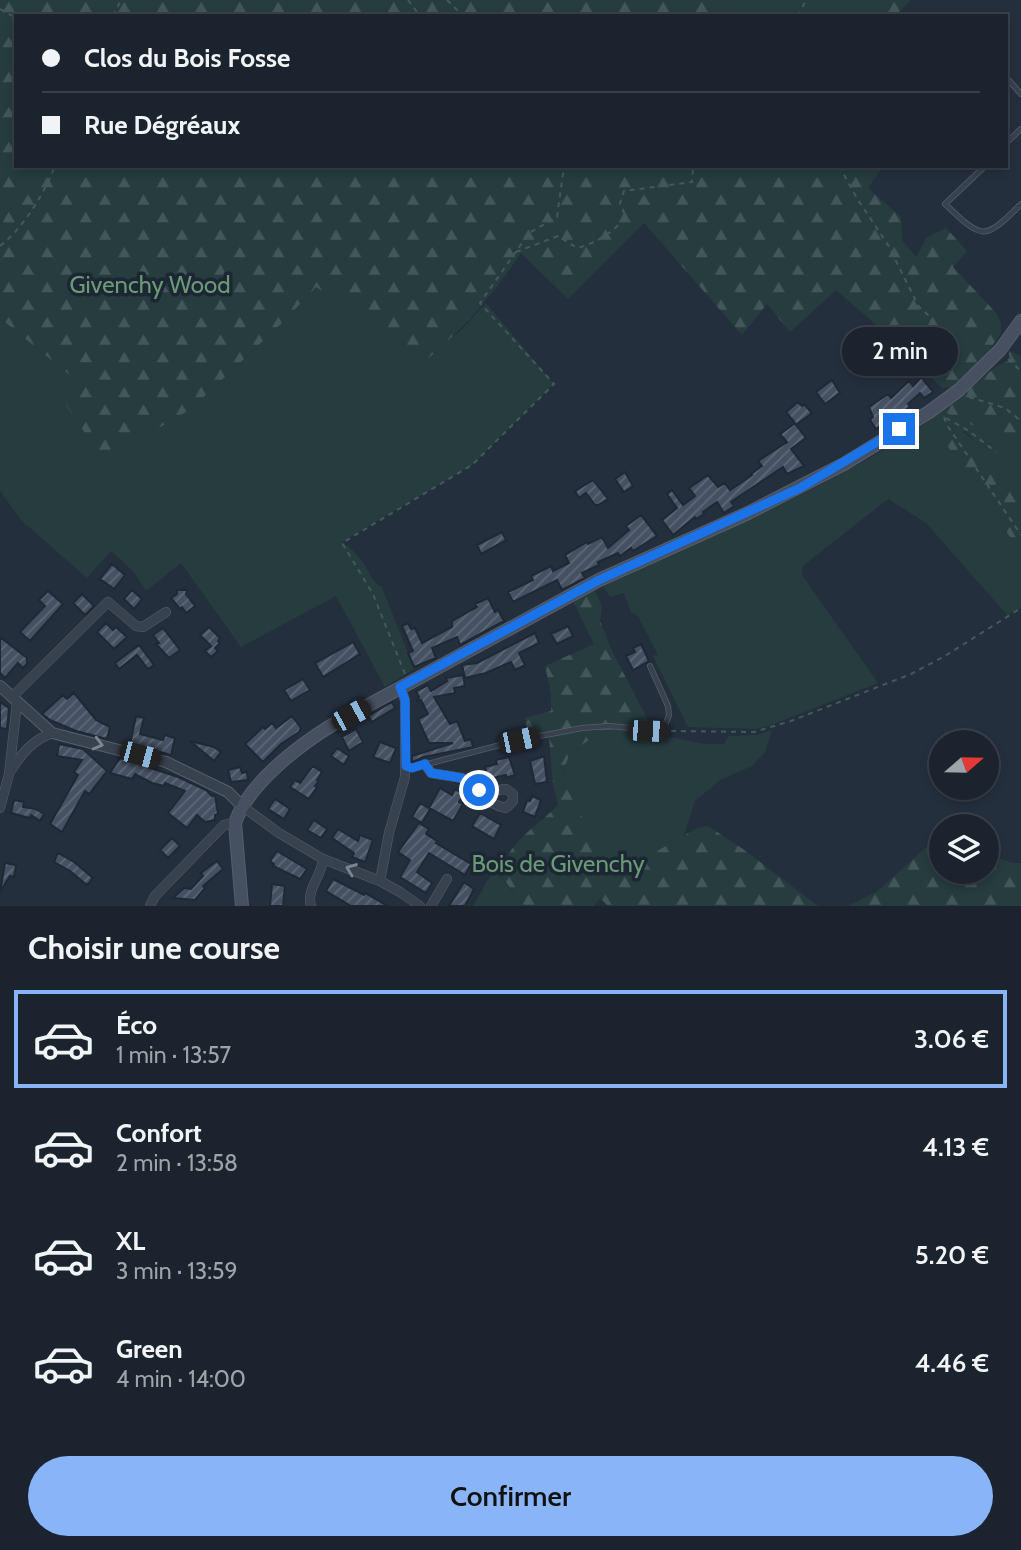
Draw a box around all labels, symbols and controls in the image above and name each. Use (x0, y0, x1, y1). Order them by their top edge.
text: Clos du Bois Fosse (84, 42, 290, 74)
text: Rue Dégréaux (84, 109, 240, 141)
park label: Givenchy Wood (70, 270, 230, 299)
callout: 2 min (841, 328, 957, 376)
text: 2 min (872, 337, 928, 365)
route end (883, 413, 915, 445)
car (328, 696, 375, 734)
car (627, 720, 670, 742)
car (497, 725, 542, 755)
north arrow (929, 730, 999, 800)
map controls (929, 730, 999, 884)
one-way arrow (91, 736, 103, 750)
car (117, 739, 164, 771)
route start (463, 774, 495, 806)
button: layers (929, 814, 999, 884)
park label: Bois de Givenchy (471, 849, 645, 878)
one-way arrow (346, 864, 358, 878)
text: Choisir une course (28, 928, 280, 967)
icon: car (32, 1008, 95, 1071)
text: Éco (116, 1009, 157, 1041)
text: 3.06 € (914, 1023, 989, 1055)
text: 1 min · 13:57 (116, 1041, 231, 1069)
icon: car (32, 1116, 95, 1179)
text: Confort (116, 1117, 202, 1149)
text: 4.13 € (922, 1131, 989, 1163)
text: 2 min · 13:58 (116, 1149, 238, 1177)
icon: car (32, 1224, 95, 1287)
text: XL (116, 1225, 145, 1257)
text: 5.20 € (915, 1239, 989, 1271)
text: 3 min · 13:59 (116, 1257, 238, 1285)
icon: car (32, 1332, 95, 1395)
text: Green (116, 1333, 183, 1365)
text: 4.46 € (915, 1347, 989, 1379)
text: 4 min · 14:00 (116, 1365, 246, 1393)
button: Confirmer (28, 1456, 993, 1536)

